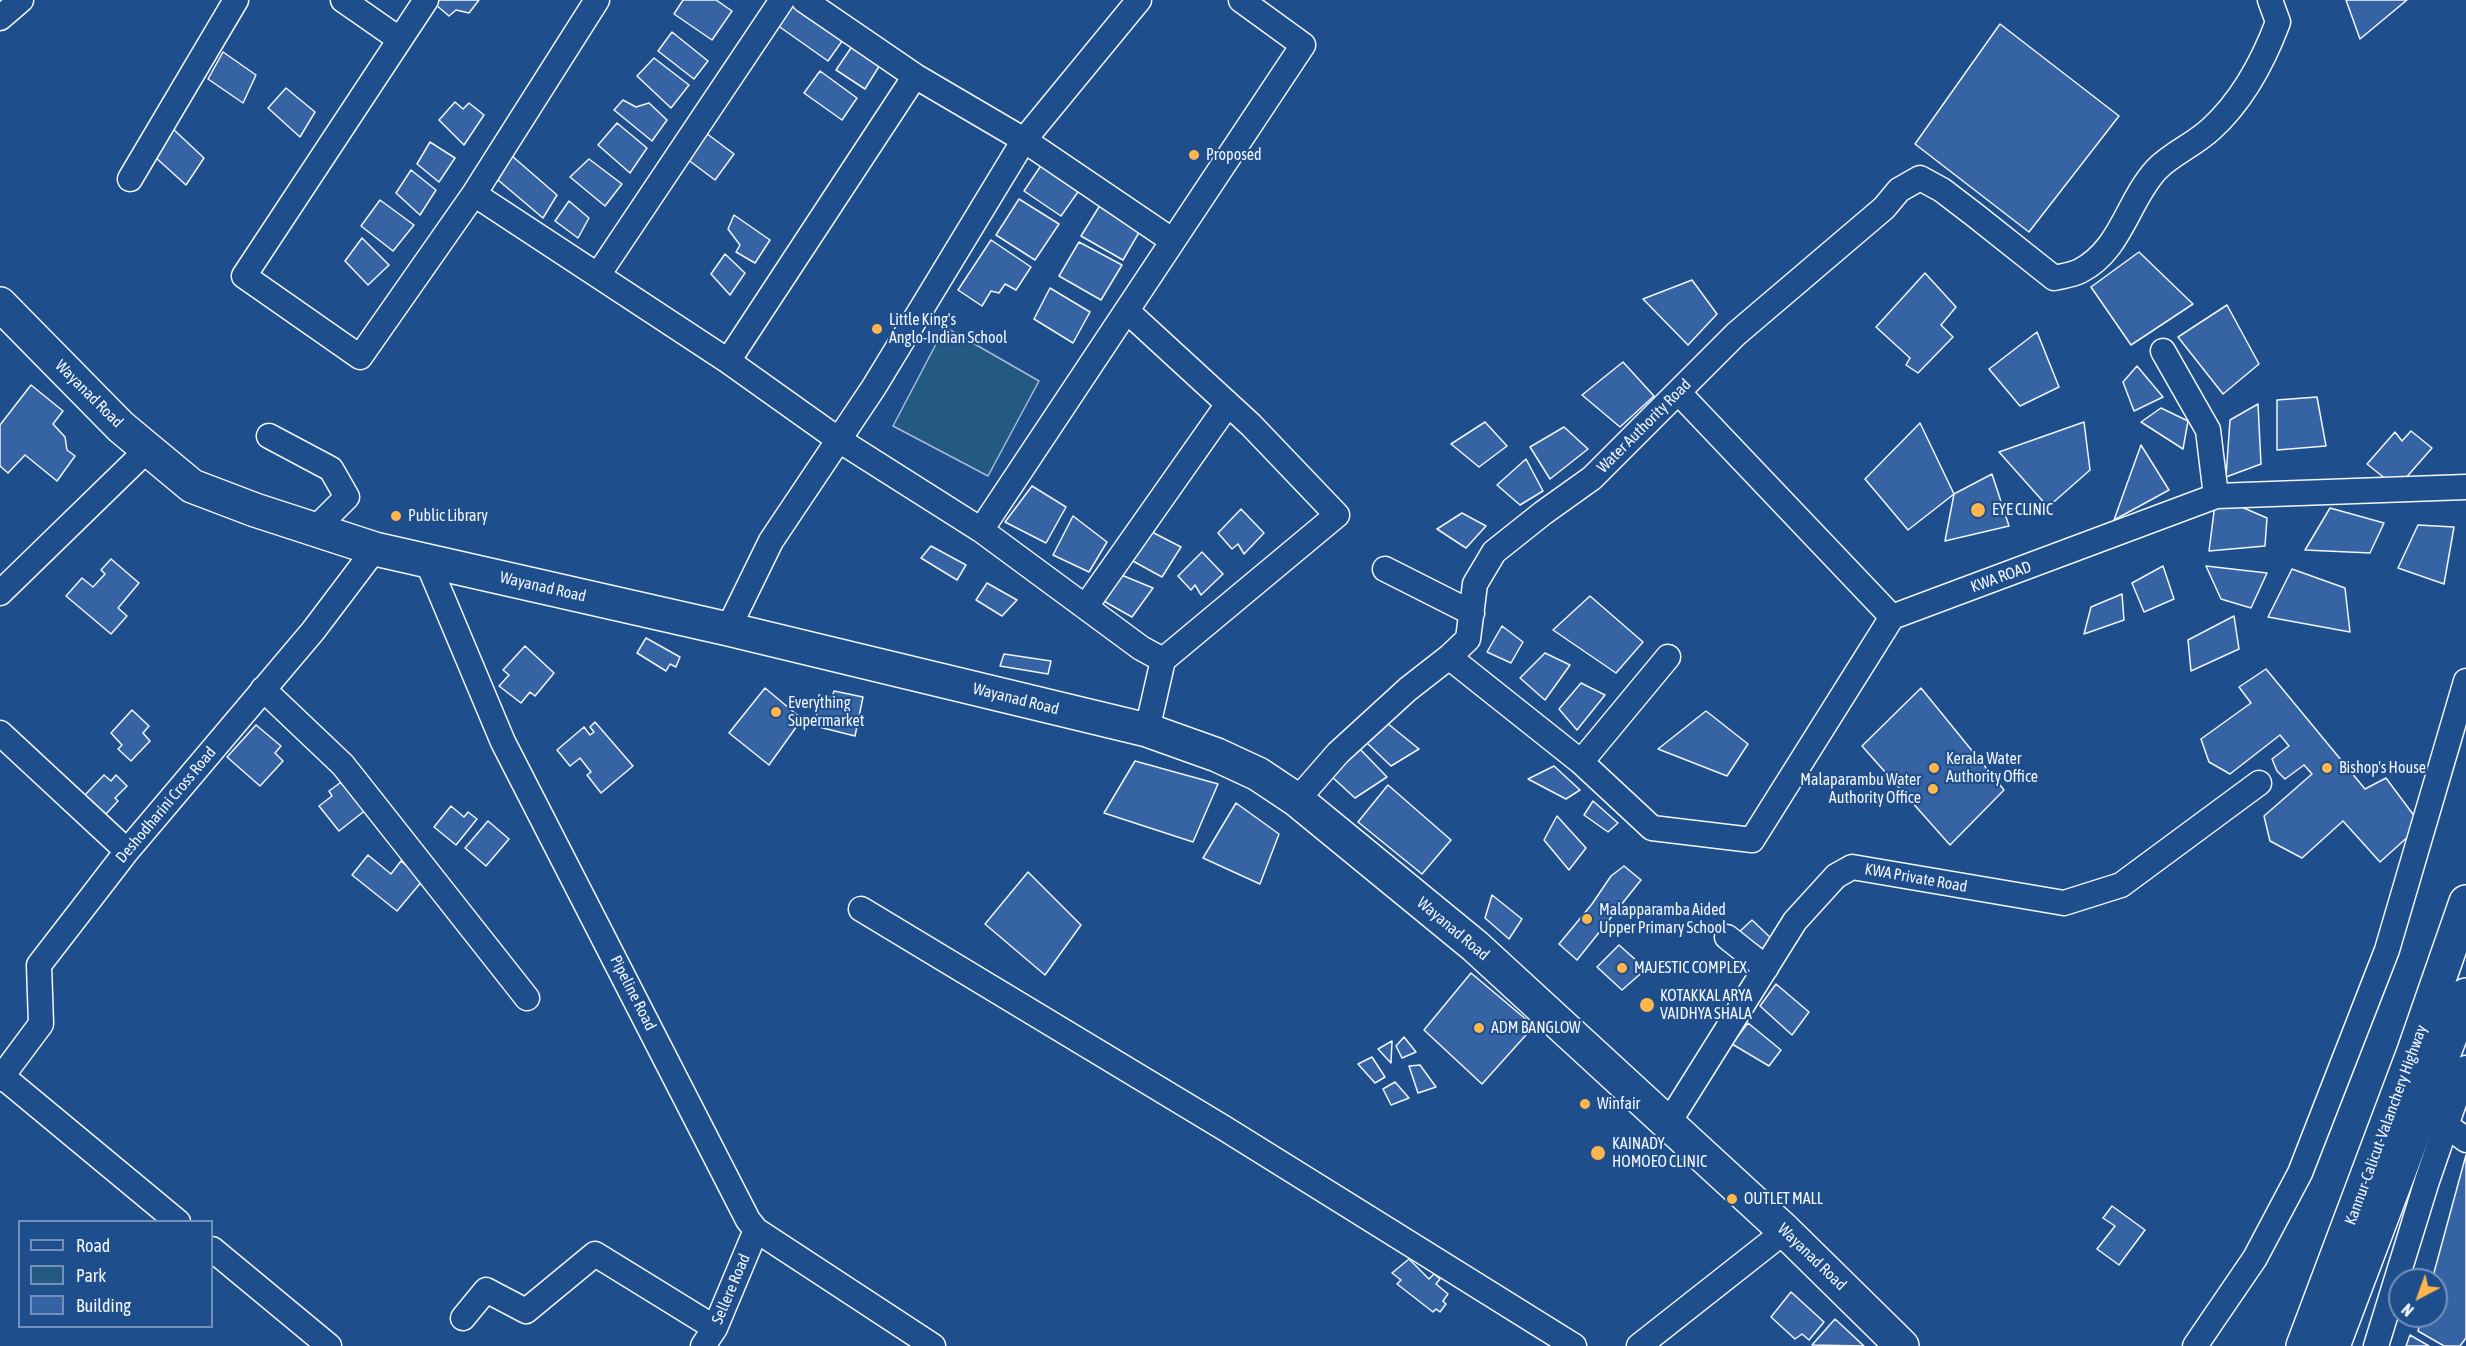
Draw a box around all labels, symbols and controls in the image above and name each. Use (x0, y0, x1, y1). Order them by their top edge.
place label: Proposed (1206, 145, 1262, 165)
marker: Proposed (1187, 148, 1201, 162)
place label: Little King's Anglo-Indian School (889, 310, 1007, 348)
marker: Little King's Anglo-Indian School (870, 322, 884, 336)
street label: Wayanad Road (51, 356, 127, 432)
street label: Water Authority Road (1593, 375, 1695, 477)
place label: EYE CLINIC (1992, 500, 2053, 520)
marker: EYE CLINIC (1969, 501, 1987, 519)
place label: Public Library (408, 506, 488, 526)
marker: Public Library (389, 509, 403, 523)
street label: KWA ROAD (1968, 557, 2034, 597)
street label: Wayanad Road (498, 568, 588, 606)
street label: Wayanad Road (971, 679, 1061, 719)
place label: Everything Supermarket (788, 693, 864, 731)
marker: Everything Supermarket (769, 705, 783, 719)
street label: Deshodharini Cross Road (112, 743, 220, 867)
place label: Kerala Water Authority Office (1946, 749, 2038, 787)
place label: Bishop's House (2339, 758, 2426, 778)
marker: Kerala Water Authority Office (1927, 761, 1941, 775)
marker: Bishop's House (2320, 761, 2334, 775)
place label: Malaparambu Water Authority Office (1800, 770, 1921, 808)
marker: Malaparambu Water Authority Office (1926, 782, 1940, 796)
street label: KWA Private Road (1863, 860, 1969, 896)
street label: Wayanad Road (1413, 893, 1493, 965)
place label: Malapparamba Aided Upper Primary School (1599, 900, 1726, 938)
marker: Malapparamba Aided Upper Primary School (1580, 912, 1594, 926)
street label: Pipeline Road (606, 952, 660, 1034)
place label: MAJESTIC COMPLEX (1634, 958, 1747, 978)
marker: MAJESTIC COMPLEX (1615, 961, 1629, 975)
place label: KOTAKKAL ARYA VAIDHYA SHALA (1660, 986, 1752, 1024)
marker: KOTAKKAL ARYA VAIDHYA SHALA (1638, 996, 1656, 1014)
place label: ADM BANGLOW (1491, 1018, 1581, 1038)
marker: ADM BANGLOW (1472, 1021, 1486, 1035)
street label: Kannur-Calicut-Valanchery Highway (2341, 1022, 2431, 1228)
place label: Winfair (1597, 1094, 1640, 1114)
marker: Winfair (1578, 1097, 1592, 1111)
place label: KAINADY HOMOEO CLINIC (1612, 1134, 1707, 1172)
marker: KAINADY HOMOEO CLINIC (1589, 1144, 1607, 1162)
place label: OUTLET MALL (1744, 1189, 1823, 1209)
marker: OUTLET MALL (1725, 1192, 1739, 1206)
legend (18, 1220, 213, 1328)
street label: Wayanad Road (1774, 1220, 1850, 1294)
text: Road (76, 1235, 110, 1256)
street label: Sellere Road (708, 1251, 754, 1327)
text: Park (76, 1265, 106, 1286)
north arrow (2388, 1268, 2448, 1328)
text: Building (76, 1295, 131, 1316)
text: N (2398, 1300, 2417, 1320)

